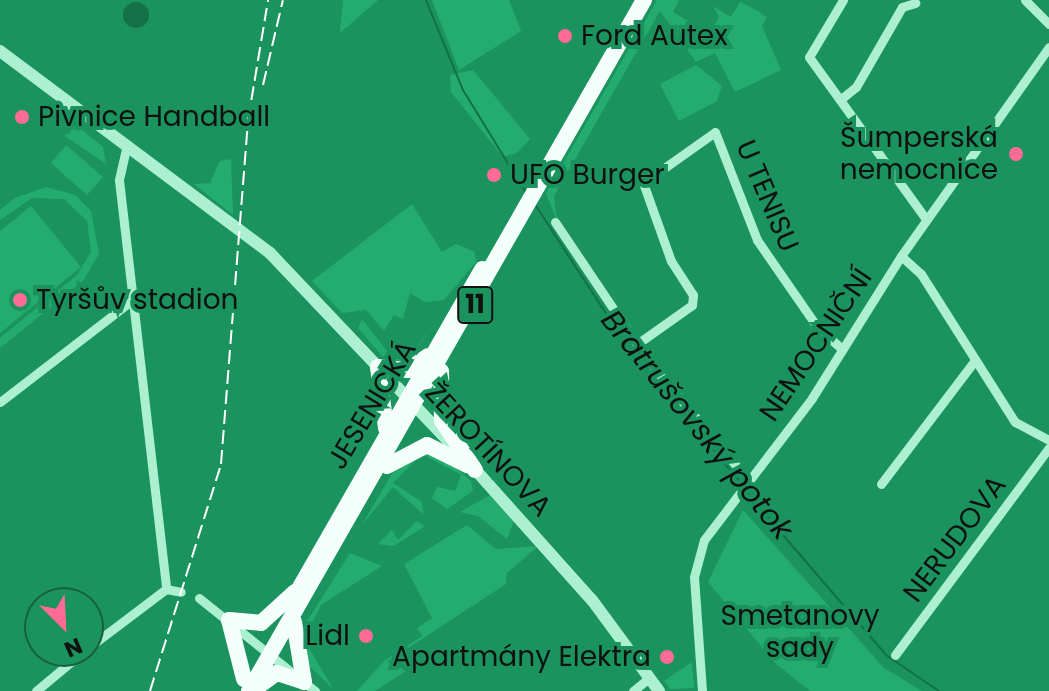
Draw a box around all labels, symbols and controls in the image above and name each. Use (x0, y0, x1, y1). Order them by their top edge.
place label: Ford Autex (581, 19, 728, 53)
marker: Ford Autex (556, 27, 574, 45)
place label: Pivnice Handball (38, 100, 270, 134)
marker: Pivnice Handball (13, 108, 31, 126)
place label: Šumperská nemocnice (840, 121, 998, 187)
street label: U TENISU (729, 135, 805, 257)
marker: Šumperská nemocnice (1005, 143, 1027, 165)
place label: UFO Burger (510, 158, 665, 192)
marker: UFO Burger (485, 166, 503, 184)
street label: NEMOCNIČNÍ (753, 262, 879, 428)
place label: Tyršův stadion (36, 283, 238, 317)
road number: 11 (457, 283, 493, 327)
marker: Tyršův stadion (11, 291, 29, 309)
water label: Bratrušovský potok (593, 303, 801, 547)
street label: JESENICKÁ (321, 335, 423, 475)
street label: ŽEROTÍNOVA (418, 376, 558, 524)
street label: NERUDOVA (897, 469, 1013, 609)
north arrow (24, 587, 104, 667)
park label: Smetanovy sady (720, 599, 880, 665)
place label: Lidl (305, 619, 350, 653)
marker: Lidl (357, 627, 375, 645)
text: N (59, 630, 87, 665)
place label: Apartmány Elektra (392, 640, 651, 674)
marker: Apartmány Elektra (658, 648, 676, 666)

